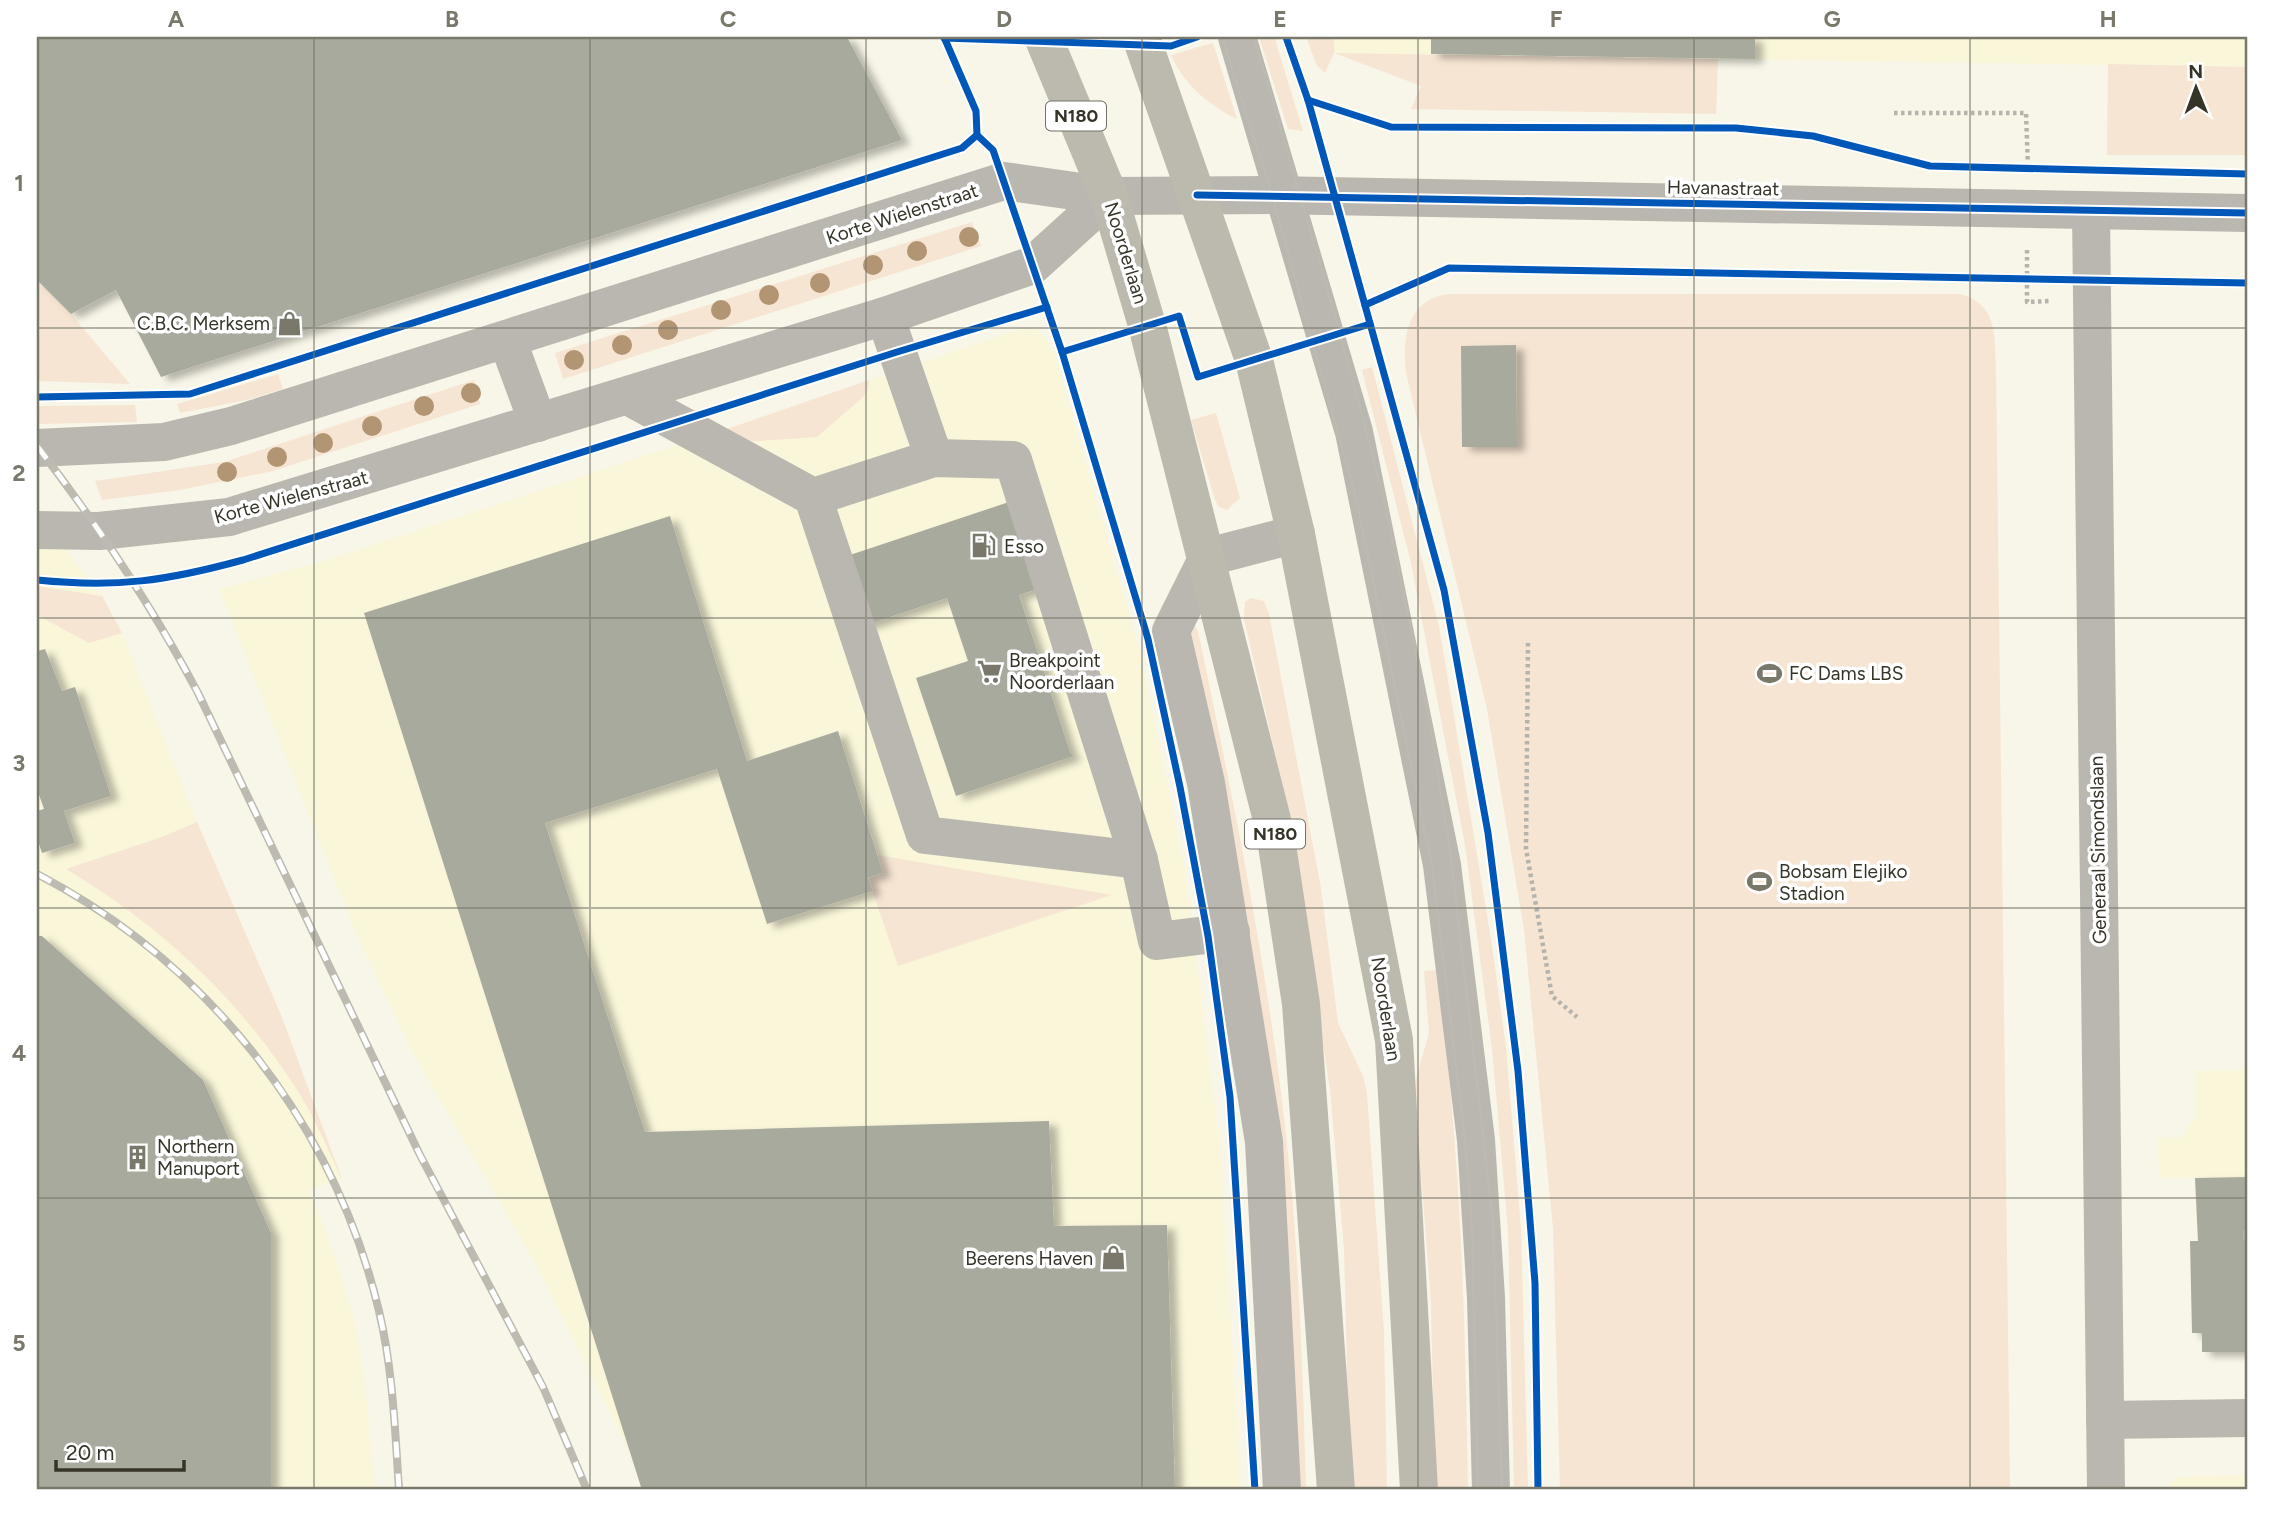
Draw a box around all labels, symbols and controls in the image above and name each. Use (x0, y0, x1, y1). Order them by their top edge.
text: A (168, 5, 185, 33)
text: B (445, 5, 459, 33)
text: C (720, 5, 737, 33)
text: D (996, 5, 1012, 33)
text: E (1273, 5, 1287, 33)
text: F (1550, 5, 1563, 33)
text: G (1823, 5, 1841, 33)
text: H (2099, 5, 2117, 33)
north arrow (2162, 52, 2232, 122)
text: N (2188, 60, 2203, 83)
road number: N180 (1046, 102, 1106, 131)
text: 1 (14, 169, 24, 197)
street label: Havanastraat (1667, 176, 1779, 200)
street label: Korte Wielenstraat (823, 179, 981, 249)
street label: Noorderlaan (1100, 199, 1152, 307)
shop icon: C.B.C. Merksem (276, 309, 304, 337)
place label: C.B.C. Merksem (137, 312, 270, 335)
text: 2 (12, 459, 26, 487)
street label: Korte Wielenstraat (212, 465, 370, 529)
fuel station icon: Esso (970, 532, 998, 560)
place label: Esso (1004, 535, 1044, 558)
place label: Breakpoint Noorderlaan (1009, 649, 1114, 694)
supermarket icon: Breakpoint Noorderlaan (975, 657, 1003, 685)
sports icon: FC Dams LBS (1755, 659, 1783, 687)
place label: FC Dams LBS (1789, 662, 1903, 685)
text: 3 (13, 749, 25, 777)
street label: Generaal Simondslaan (2085, 756, 2111, 944)
road number: N180 (1245, 820, 1305, 848)
place label: Bobsam Elejiko Stadion (1779, 860, 1908, 905)
sports icon: Bobsam Elejiko Stadion (1745, 868, 1773, 896)
street label: Noorderlaan (1366, 955, 1406, 1063)
text: 4 (12, 1039, 26, 1067)
place label: Northern Manuport (157, 1135, 240, 1180)
building icon: Northern Manuport (123, 1143, 151, 1171)
shop icon: Beerens Haven (1099, 1244, 1127, 1272)
place label: Beerens Haven (965, 1247, 1093, 1270)
text: 5 (12, 1329, 26, 1357)
scale bar (56, 1429, 184, 1473)
text: 20 m (66, 1440, 114, 1465)

